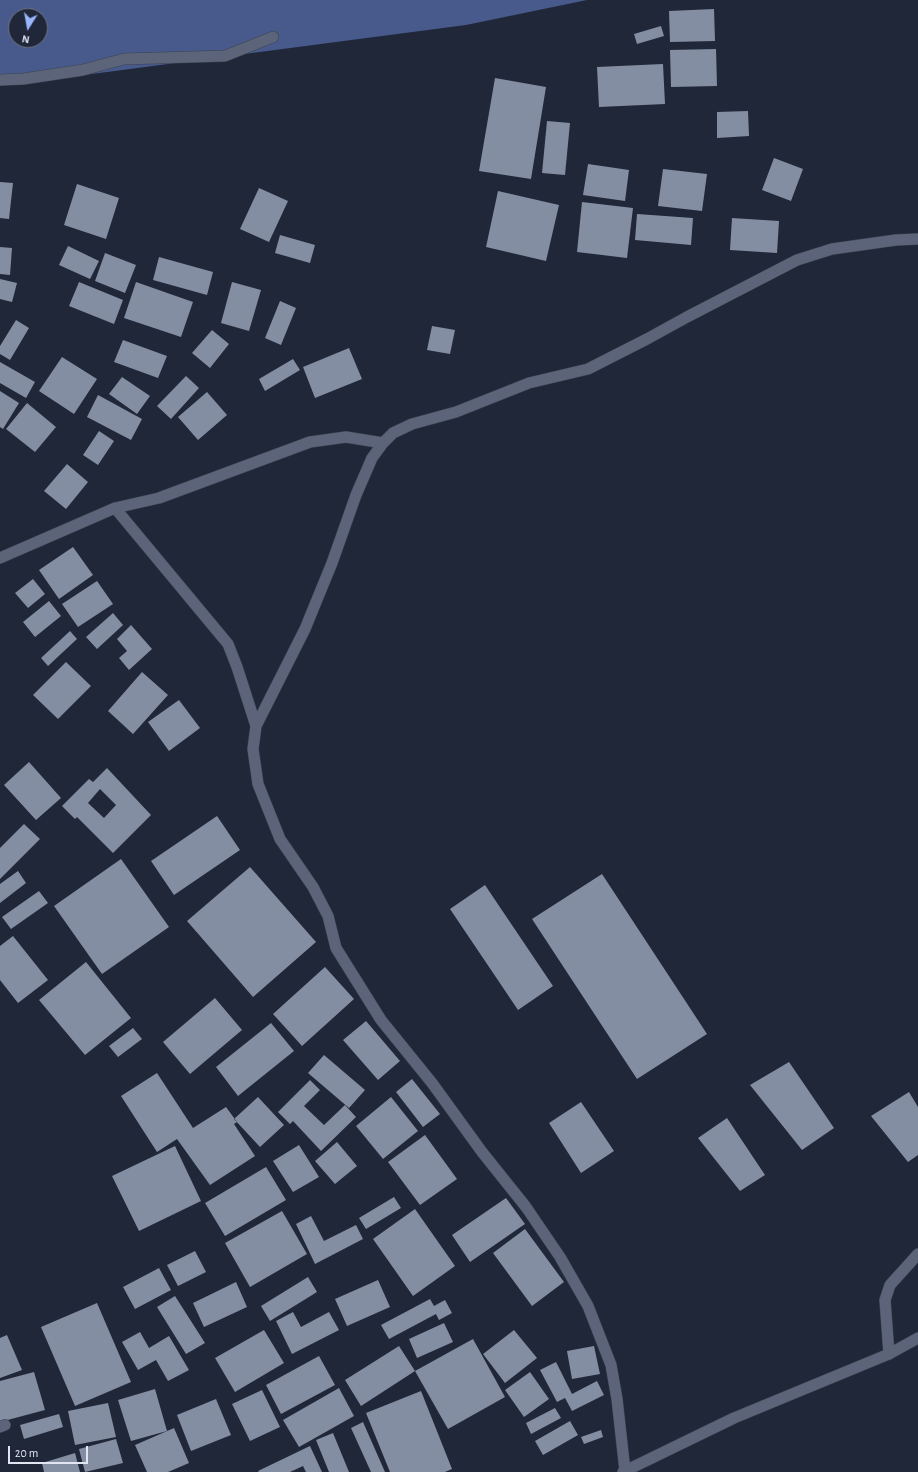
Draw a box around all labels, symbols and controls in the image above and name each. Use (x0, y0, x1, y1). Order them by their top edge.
north arrow (8, 8, 48, 48)
text: N (21, 33, 31, 45)
scale bar (10, 1438, 90, 1464)
text: 20 m (15, 1447, 38, 1459)

